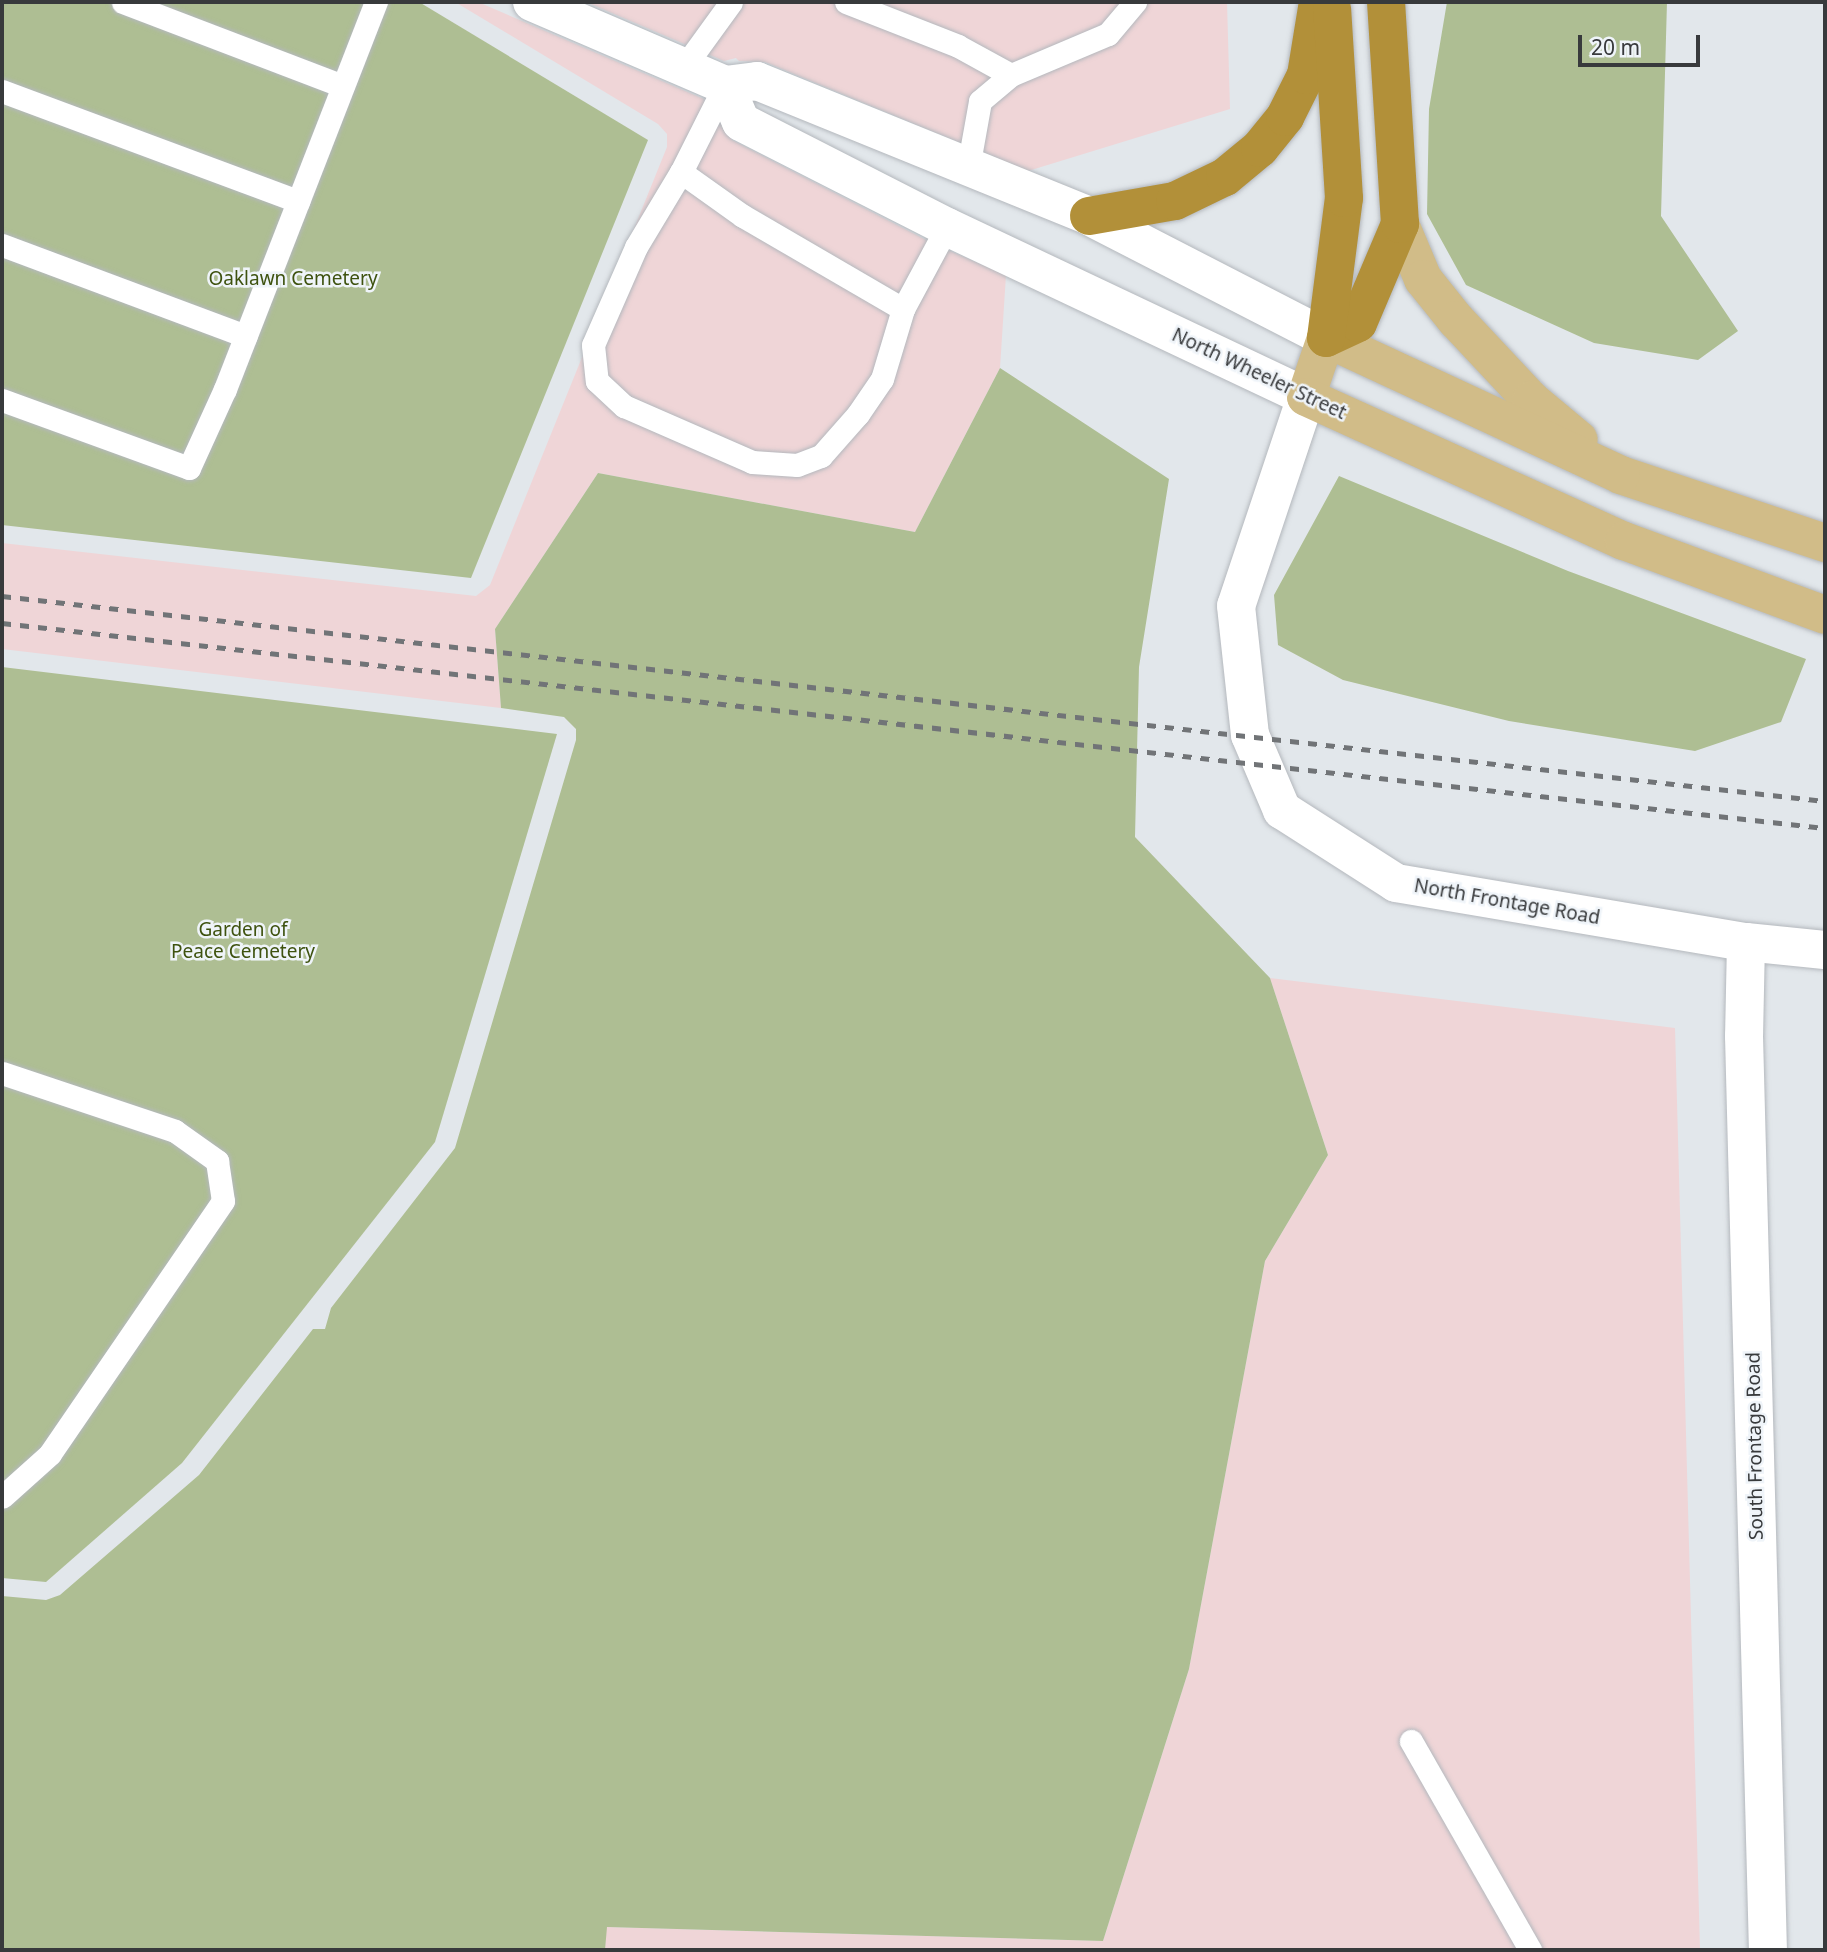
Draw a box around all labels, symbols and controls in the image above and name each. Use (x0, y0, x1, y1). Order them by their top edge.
scale bar (1582, 21, 1704, 65)
text: 20 m (1591, 33, 1640, 61)
park label: Oaklawn Cemetery (208, 268, 378, 290)
street label: North Wheeler Street (1168, 324, 1350, 424)
street label: North Frontage Road (1412, 874, 1602, 930)
park label: Garden of Peace Cemetery (171, 919, 315, 963)
street label: South Frontage Road (1742, 1352, 1768, 1540)

